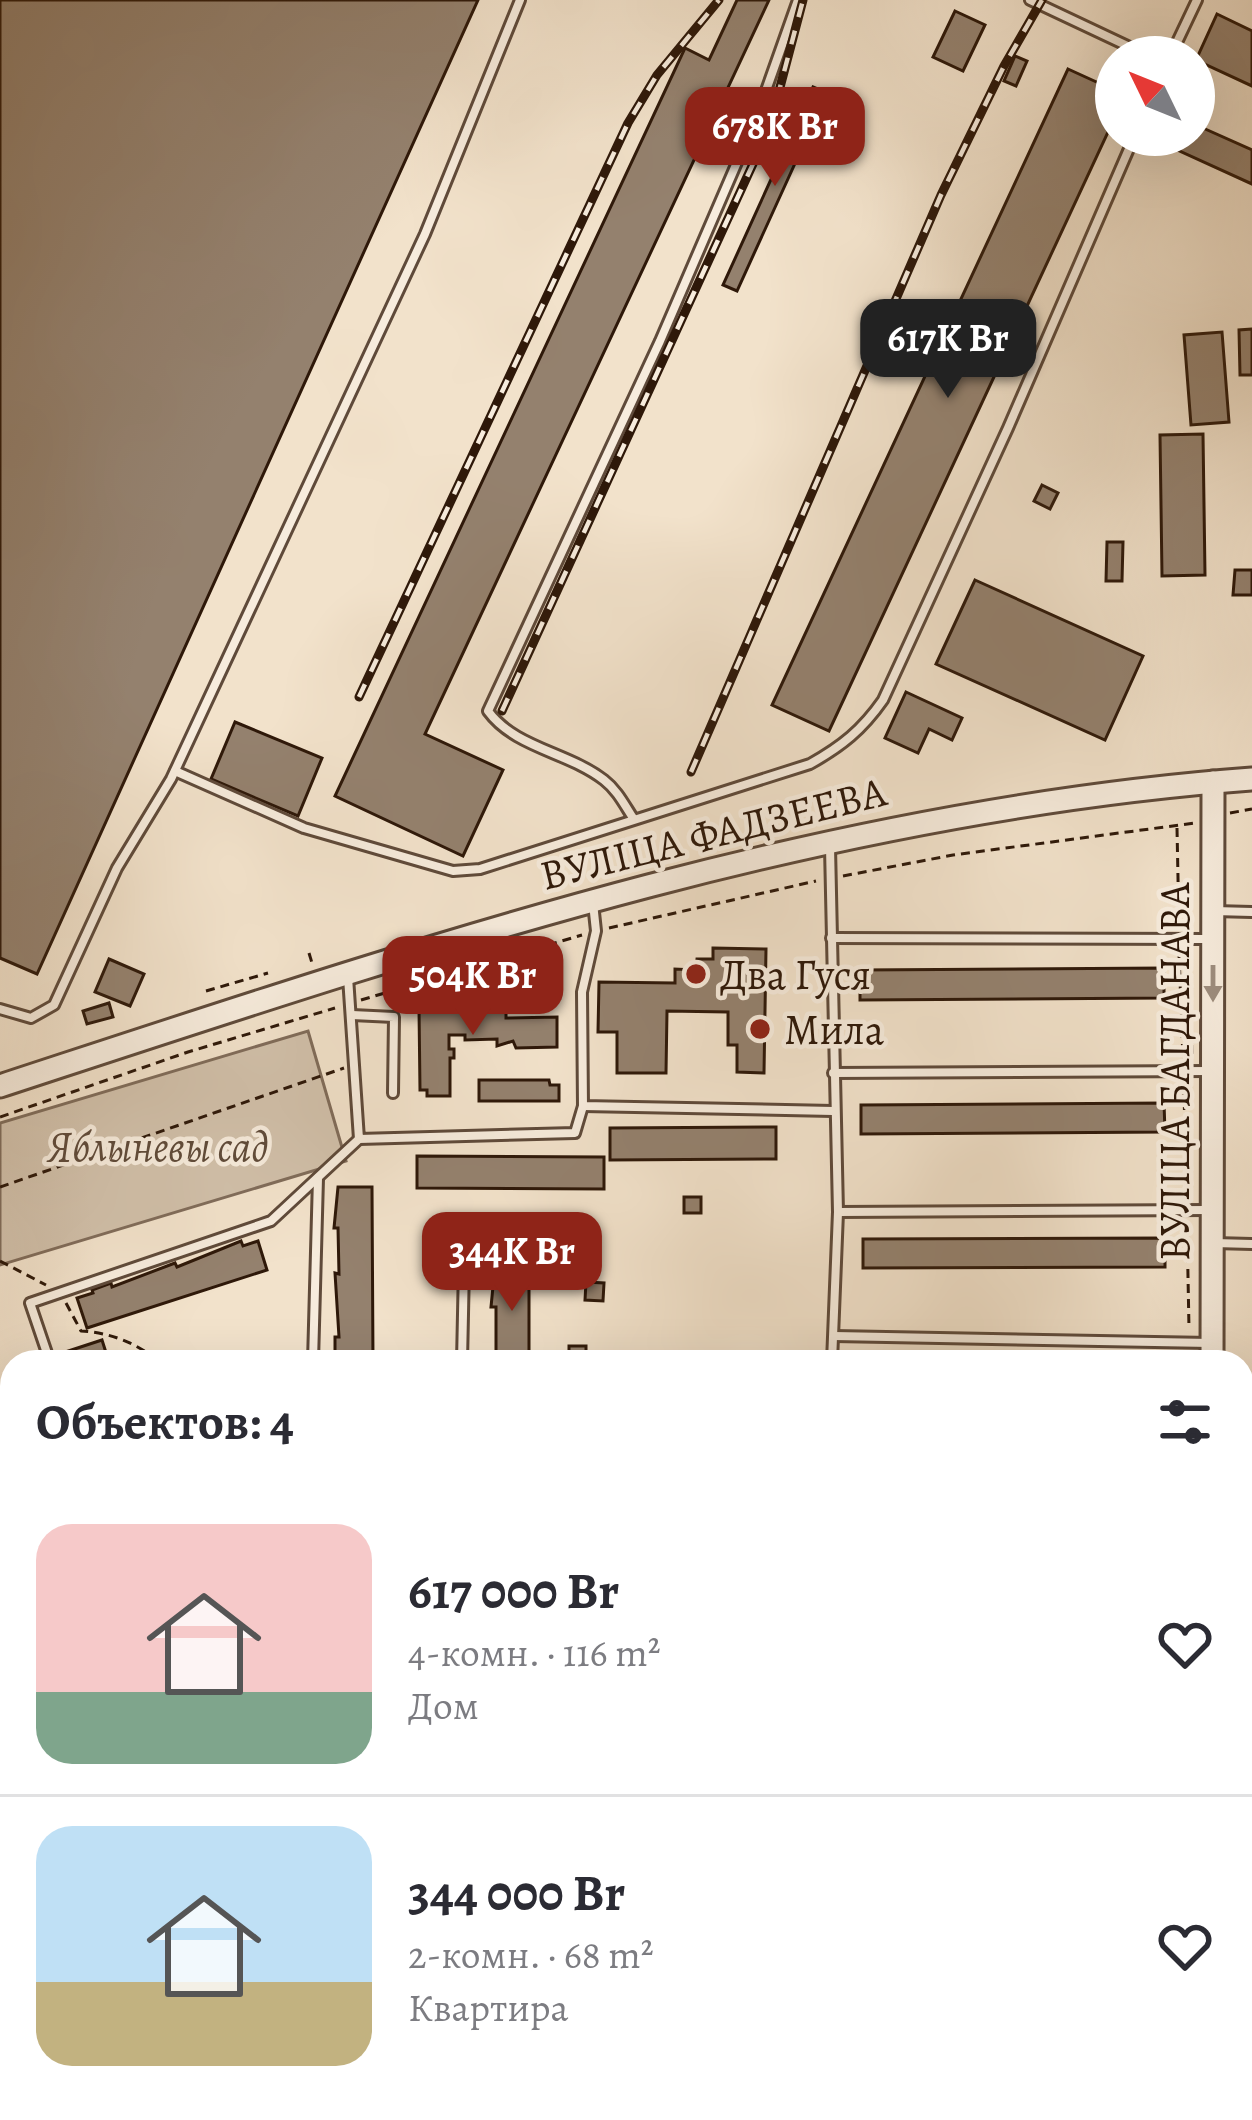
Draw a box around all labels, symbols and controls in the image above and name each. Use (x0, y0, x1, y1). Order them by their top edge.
north arrow (1095, 36, 1215, 156)
map controls (1095, 36, 1215, 156)
pin: 678K Br (664, 87, 886, 189)
text: 678K Br (712, 99, 838, 152)
pin: 617K Br (837, 299, 1059, 401)
text: 617K Br (887, 311, 1009, 364)
street label: ВУЛІЦА ФАДЗЕЕВА (534, 762, 892, 904)
street label: ВУЛІЦА БАГДАНАВА (1146, 882, 1203, 1261)
pin: 504K Br (362, 936, 584, 1038)
place label: Два Гуся (720, 946, 871, 1003)
text: 504K Br (409, 948, 537, 1001)
marker: Два Гуся (683, 961, 709, 987)
one-way arrow (1203, 965, 1223, 1003)
place label: Мила (784, 1001, 885, 1058)
marker: Мила (747, 1016, 773, 1042)
park label: Яблыневы сад (46, 1118, 268, 1175)
pin: 344K Br (401, 1212, 623, 1314)
text: 344K Br (449, 1224, 575, 1277)
text: Объектов: 4 (36, 1387, 294, 1457)
icon: filters (1152, 1389, 1218, 1455)
text: 617 000 Br (408, 1556, 619, 1626)
icon: home (132, 1572, 276, 1716)
icon: heart (1152, 1611, 1218, 1677)
text: 4-комн. · 116 m² (408, 1626, 661, 1679)
text: Дом (408, 1679, 479, 1732)
text: 344 000 Br (408, 1858, 625, 1928)
icon: home (132, 1874, 276, 2018)
icon: heart (1152, 1913, 1218, 1979)
text: 2-комн. · 68 m² (408, 1928, 654, 1981)
text: Квартира (408, 1981, 569, 2034)

